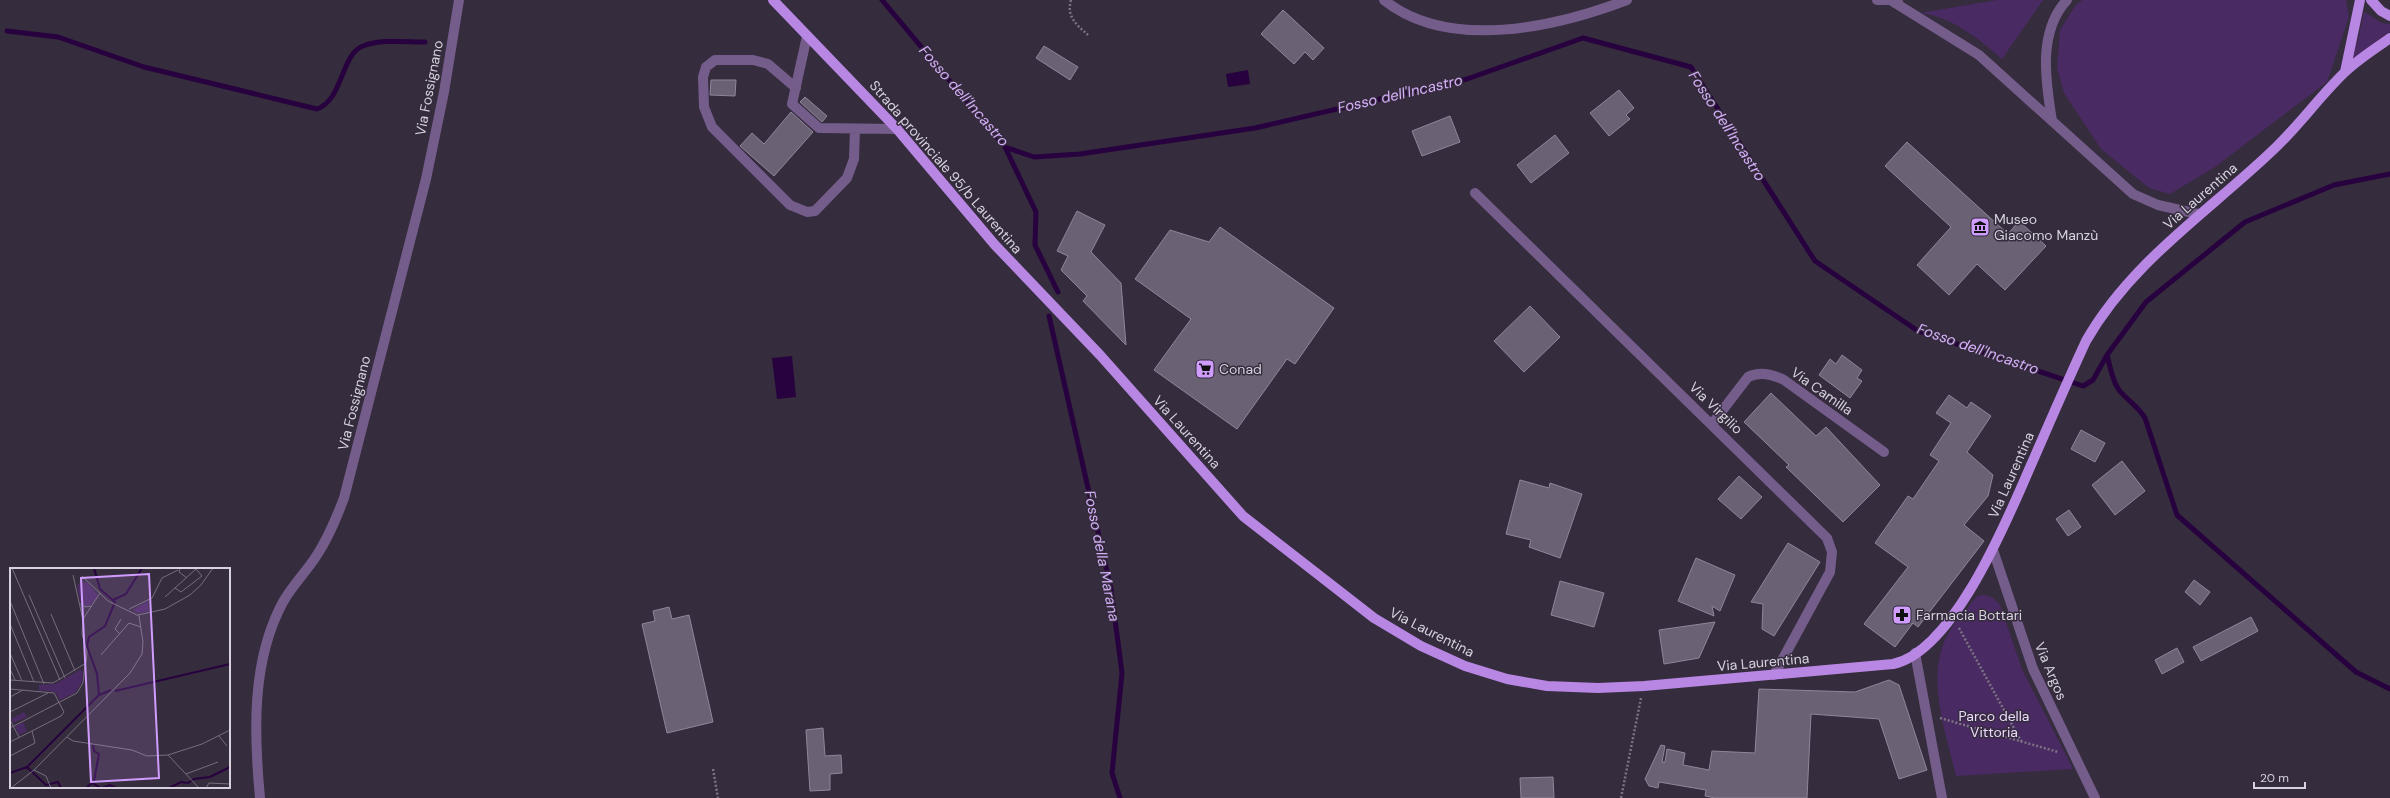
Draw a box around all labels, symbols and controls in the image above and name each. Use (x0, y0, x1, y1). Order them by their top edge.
street label: Via Fossignano (411, 39, 447, 137)
water label: Fosso dell'Incastro (915, 41, 1014, 151)
water label: Fosso dell'Incastro (1684, 67, 1770, 185)
water label: Fosso dell'Incastro (1335, 70, 1465, 118)
street label: Strada provinciale 95/b Laurentina (866, 77, 1026, 257)
street label: Via Laurentina (2159, 159, 2241, 233)
place label: Museo Giacomo Manzù (1994, 210, 2098, 244)
museum icon: Museo Giacomo Manzù (1969, 216, 1991, 238)
water label: Fosso dell'Incastro (1914, 319, 2042, 379)
street label: Via Fossignano (334, 354, 374, 452)
supermarket icon: Conad (1194, 358, 1216, 380)
place label: Conad (1219, 360, 1262, 378)
street label: Via Camilla (1788, 363, 1856, 419)
street label: Via Virgilio (1685, 378, 1747, 438)
street label: Via Laurentina (1149, 392, 1225, 472)
street label: Via Laurentina (1984, 429, 2038, 521)
water label: Fosso della Marana (1079, 489, 1125, 623)
inset map (10, 568, 230, 788)
street label: Via Laurentina (1387, 603, 1477, 661)
pharmacy icon: Farmacia Bottari (1891, 604, 1913, 626)
place label: Farmacia Bottari (1916, 606, 2022, 624)
street label: Via Argos (2031, 639, 2071, 703)
street label: Via Laurentina (1716, 649, 1810, 675)
park label: Parco della Vittoria (1959, 707, 2029, 741)
scale bar (2254, 764, 2305, 790)
text: 20 m (2260, 770, 2289, 786)

